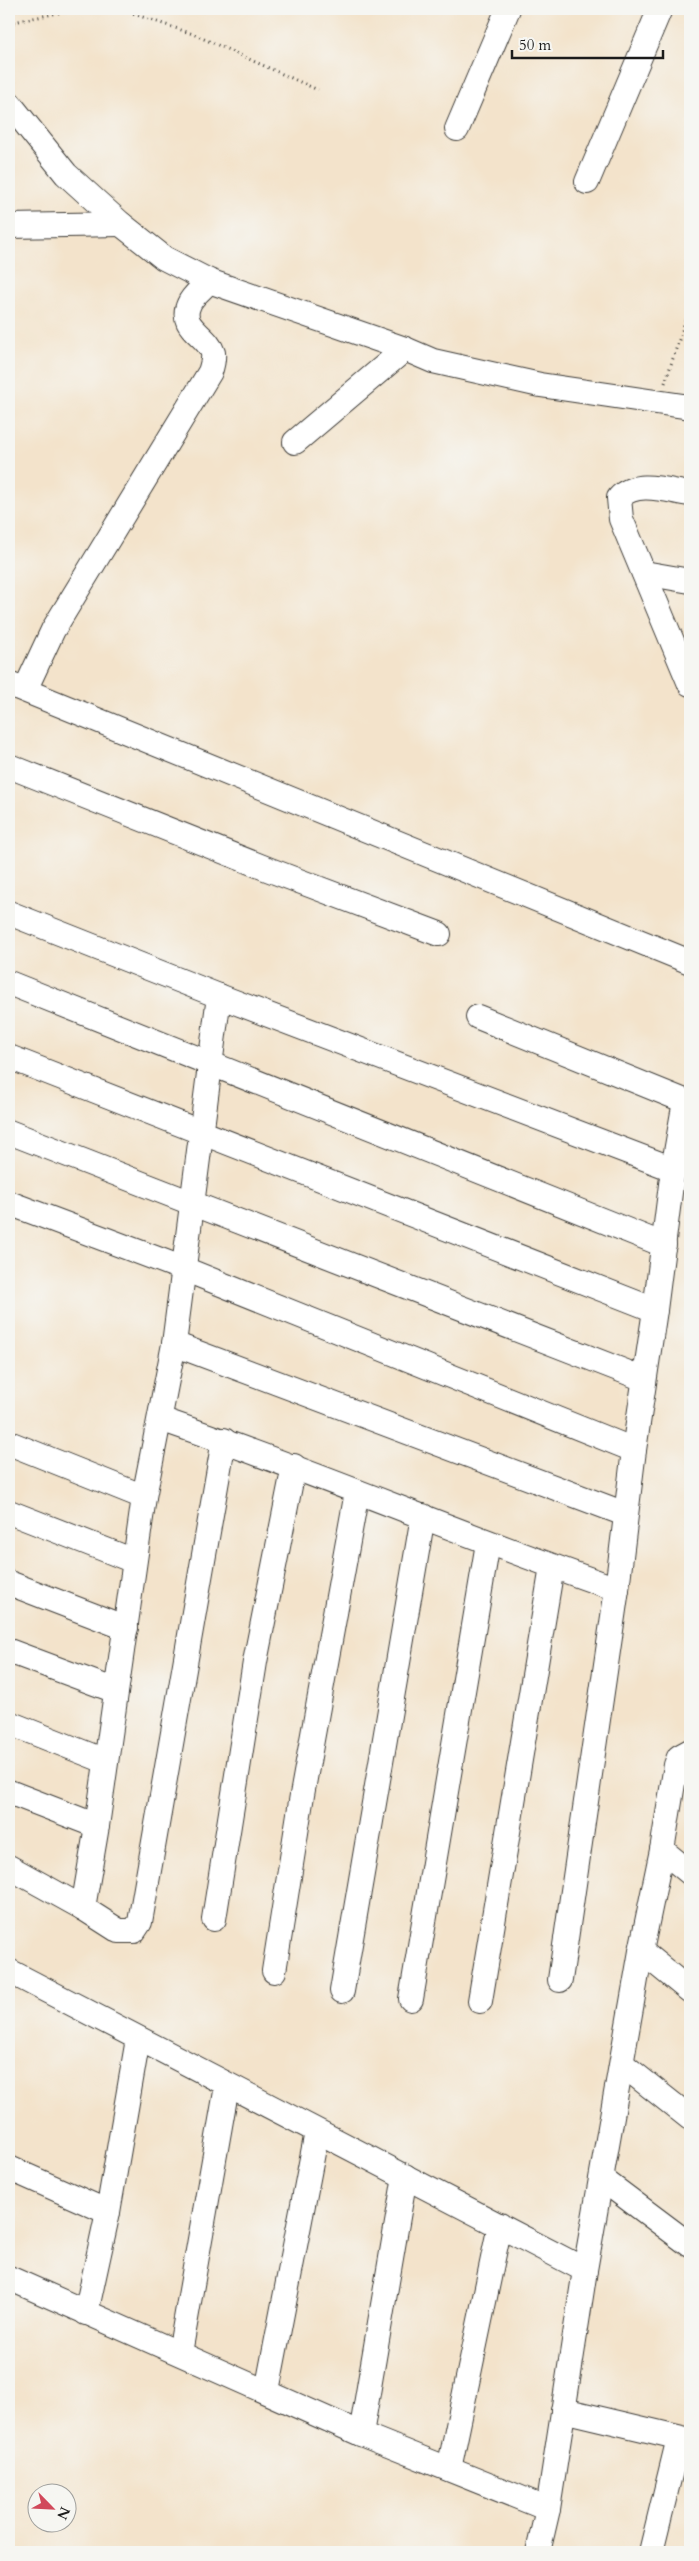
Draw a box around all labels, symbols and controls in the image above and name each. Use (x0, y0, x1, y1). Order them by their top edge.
scale bar (512, 28, 663, 60)
text: 50 m (519, 35, 551, 55)
north arrow (28, 2484, 78, 2534)
text: N (52, 2504, 75, 2523)

